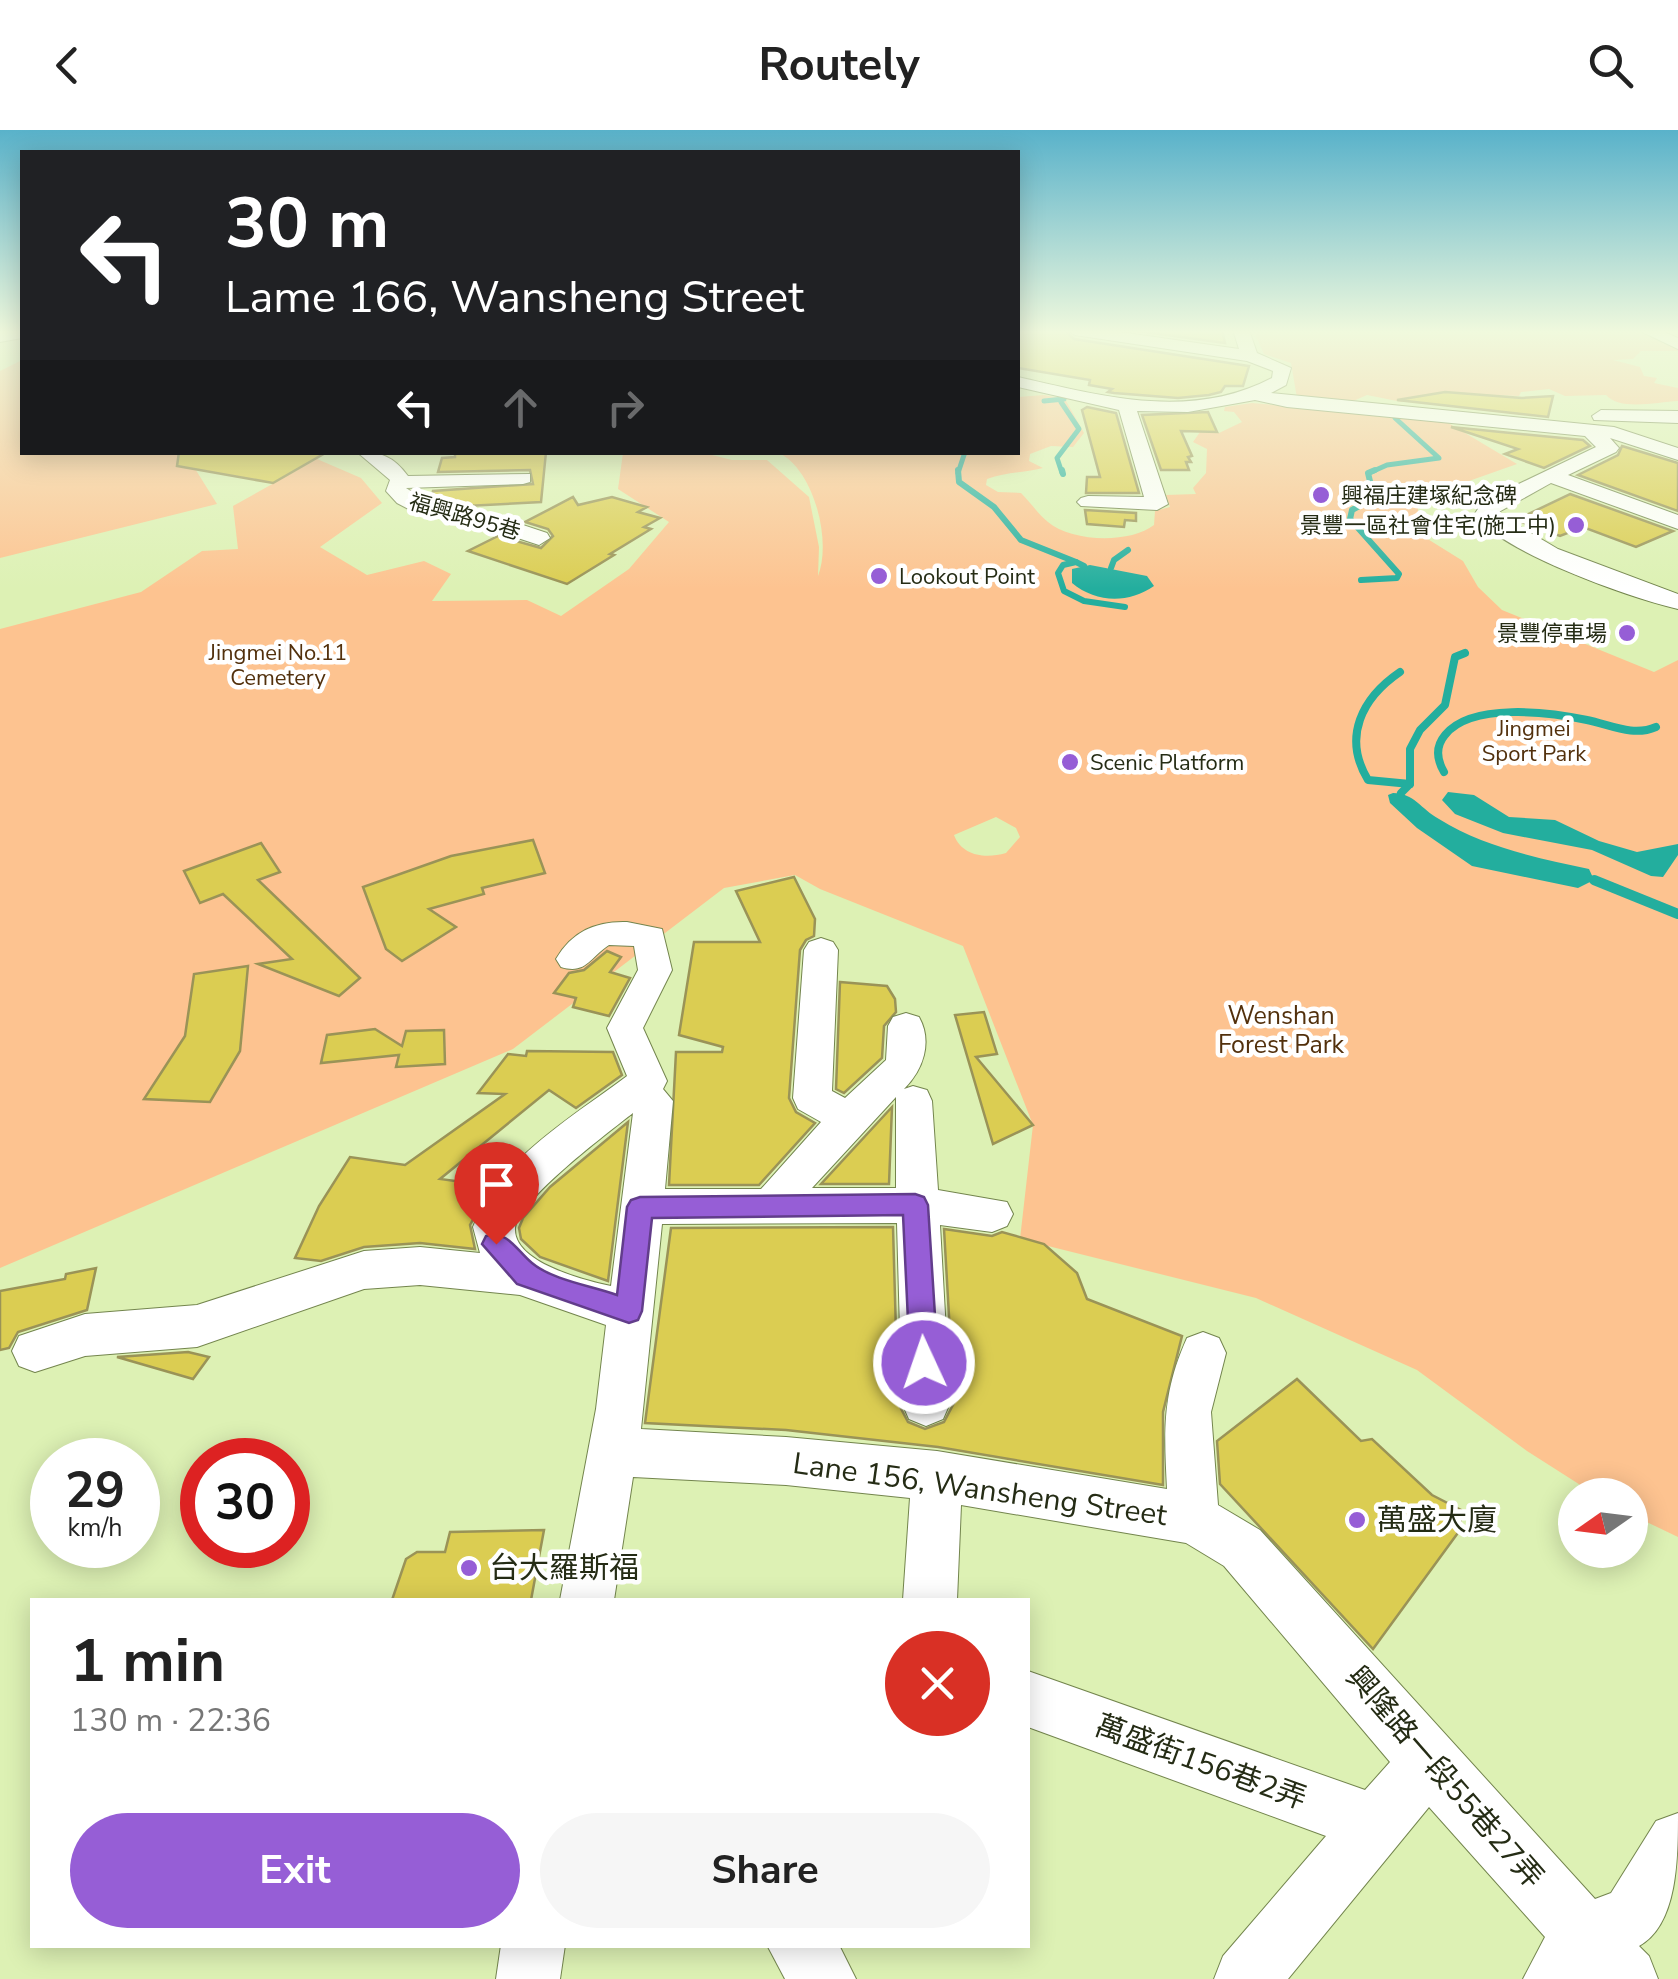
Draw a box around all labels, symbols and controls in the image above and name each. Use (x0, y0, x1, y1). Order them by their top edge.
text: Routely (758, 35, 920, 96)
icon: back (40, 38, 95, 93)
icon: search (1583, 38, 1638, 93)
text: 30 m (225, 176, 389, 272)
icon: left (60, 190, 190, 320)
text: Lame 166, Wansheng Street (225, 267, 804, 328)
icon: left (388, 380, 443, 435)
icon: ahead (493, 380, 548, 435)
icon: right (598, 380, 653, 435)
place label: 興福庄建塚紀念碑 (1341, 481, 1517, 511)
marker: 興福庄建塚紀念碑 (1310, 484, 1332, 506)
street label: 福興路95巷 (406, 487, 524, 547)
place label: 景豐一區社會住宅(施工中) (1300, 511, 1556, 541)
marker: 景豐一區社會住宅(施工中) (1565, 514, 1587, 536)
place label: Lookout Point (899, 562, 1035, 592)
marker: Lookout Point (868, 565, 890, 587)
place label: 景豐停車場 (1497, 619, 1607, 649)
marker: 景豐停車場 (1616, 622, 1638, 644)
park label: Jingmei No.11 Cemetery (208, 638, 347, 693)
park label: Jingmei Sport Park (1482, 714, 1587, 769)
place label: Scenic Platform (1090, 748, 1244, 778)
marker: Scenic Platform (1059, 751, 1081, 773)
park label: Wenshan Forest Park (1218, 999, 1345, 1062)
pin (454, 1142, 539, 1245)
icon: arrive (469, 1157, 524, 1212)
position arrow (872, 1311, 976, 1415)
speed limit sign: 30 (180, 1438, 310, 1568)
street label: Lane 156, Wansheng Street (790, 1443, 1170, 1536)
text: 29 (65, 1456, 125, 1525)
north arrow (1558, 1478, 1648, 1568)
map controls (1558, 1478, 1648, 1568)
place label: 萬盛大廈 (1377, 1500, 1497, 1541)
marker: 萬盛大廈 (1346, 1509, 1368, 1531)
text: km/h (67, 1511, 123, 1545)
place label: 台大羅斯福 (489, 1548, 639, 1589)
marker: 台大羅斯福 (458, 1557, 480, 1579)
text: 1 min (70, 1620, 225, 1702)
button: close (885, 1631, 990, 1736)
street label: 興隆路一段55巷27弄 (1337, 1657, 1553, 1897)
text: 130 m · 22:36 (70, 1699, 271, 1742)
street label: 萬盛街156巷2弄 (1090, 1705, 1312, 1820)
button: Exit (70, 1813, 520, 1928)
button: Share (540, 1813, 990, 1928)

